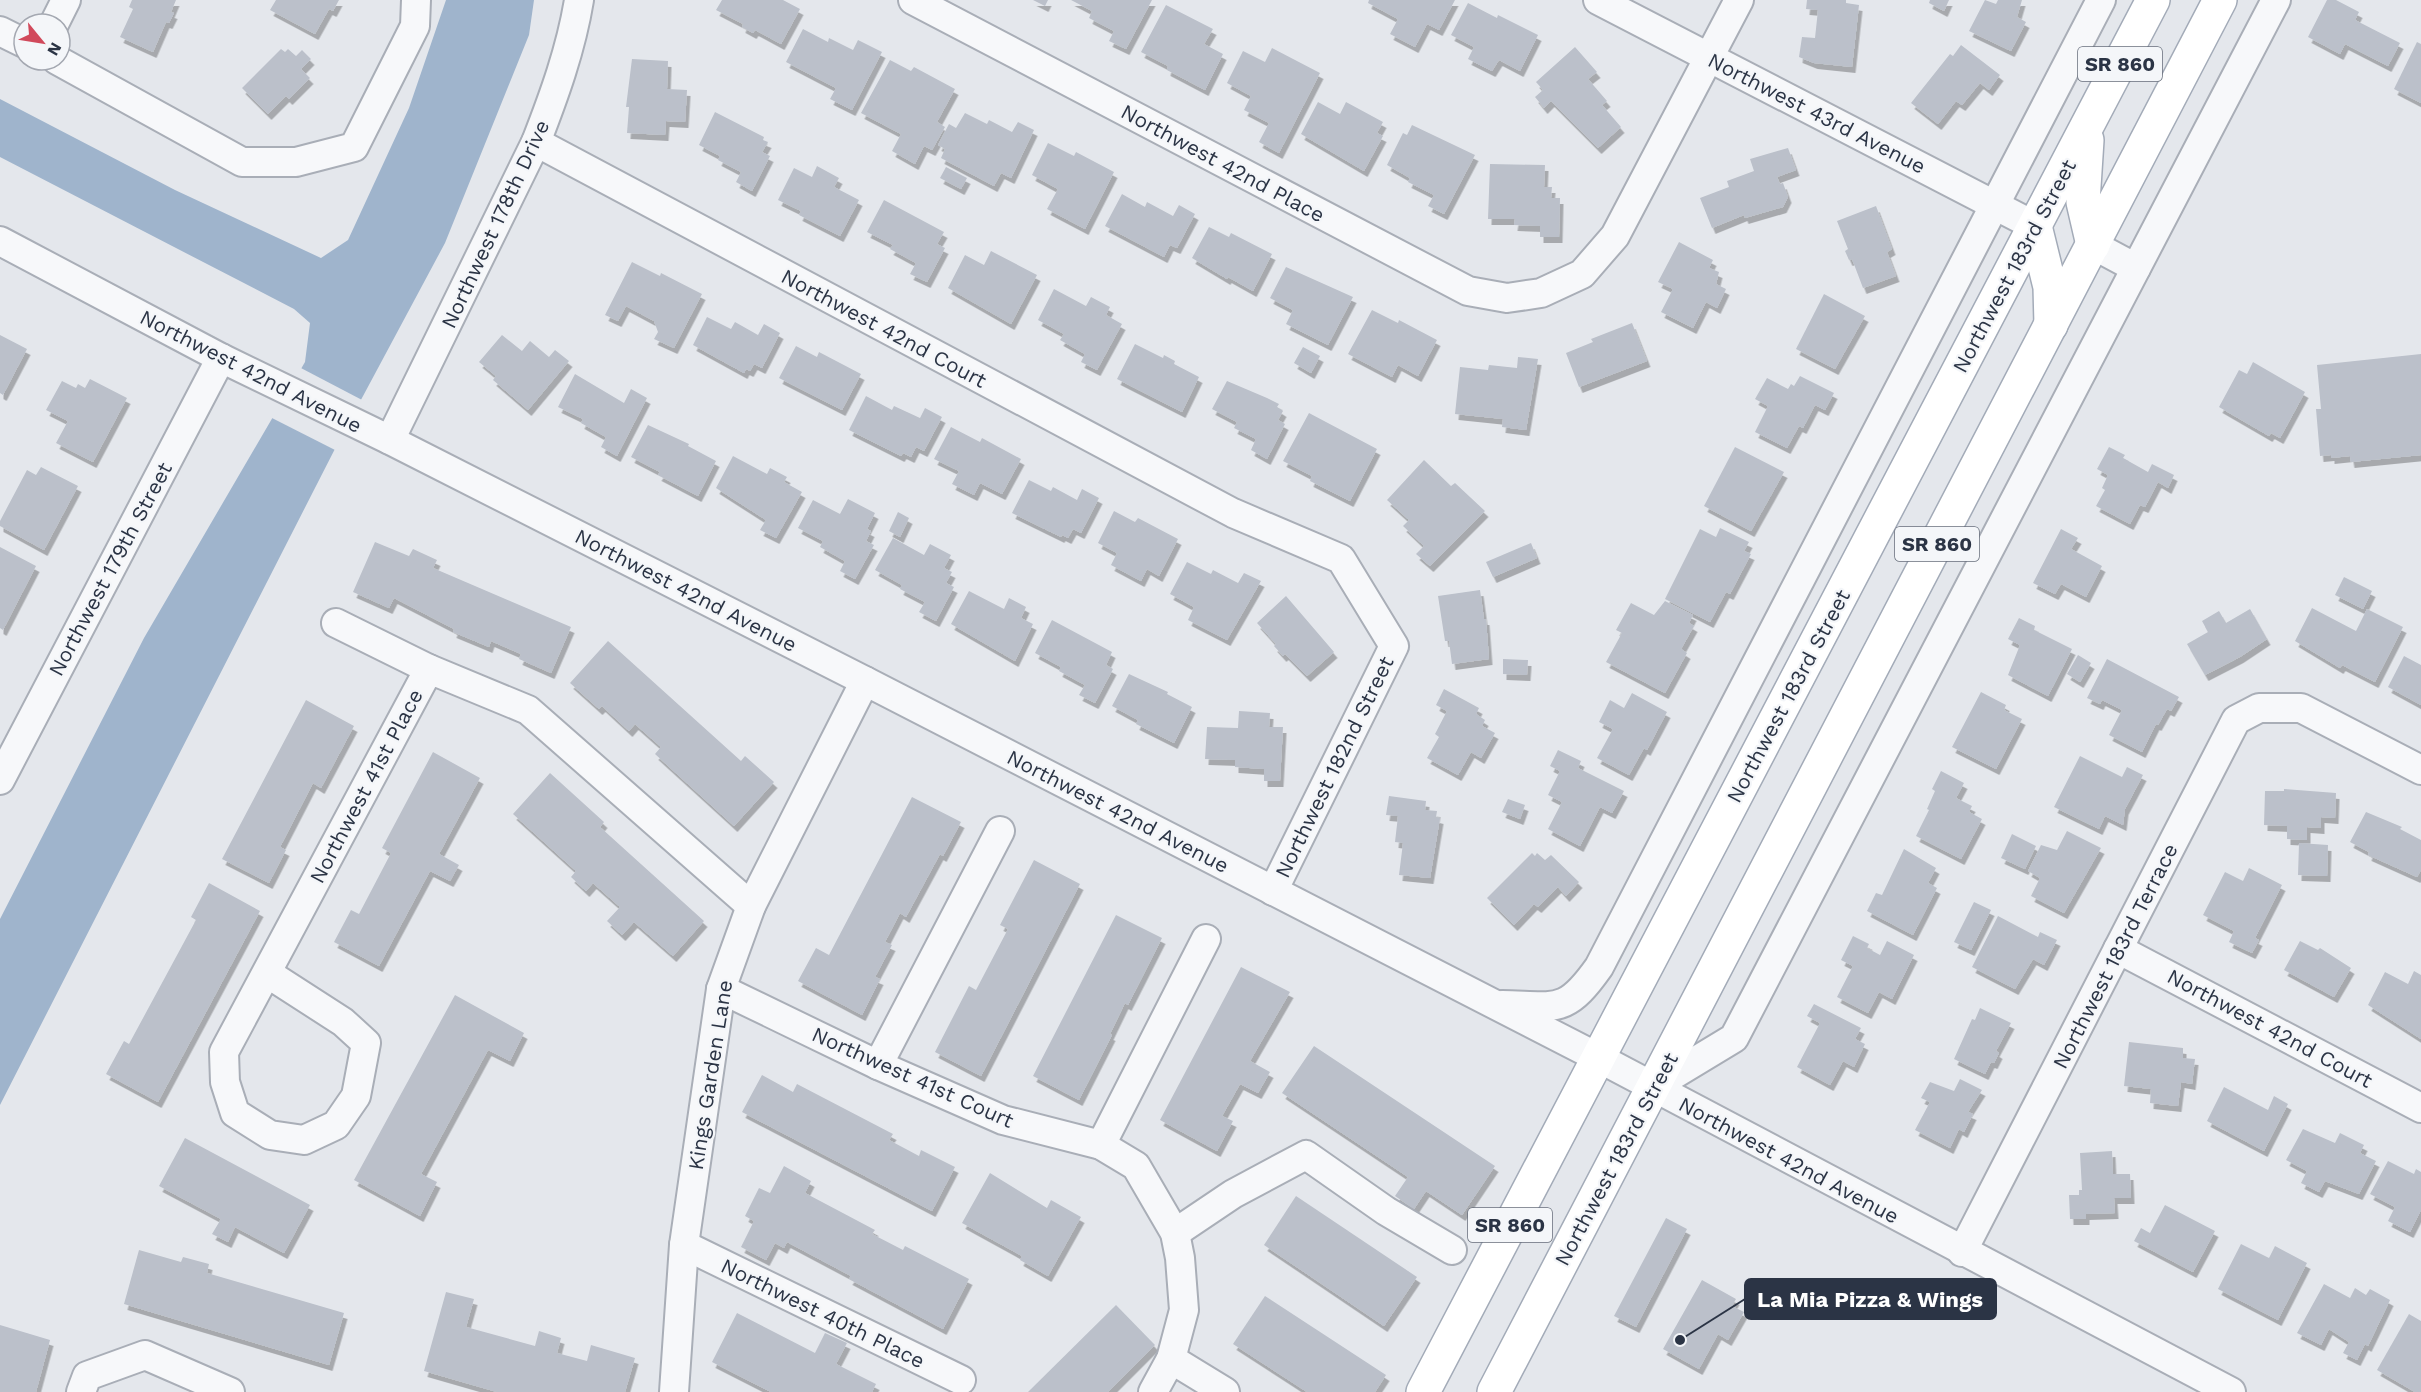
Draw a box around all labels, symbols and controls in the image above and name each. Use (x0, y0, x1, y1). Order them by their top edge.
north arrow (12, 12, 72, 72)
text: N (43, 39, 66, 59)
street label: Northwest 43rd Avenue (1704, 47, 1930, 179)
road number: SR 860 (2078, 47, 2162, 81)
street label: Northwest 42nd Place (1117, 99, 1329, 227)
street label: Northwest 178th Drive (436, 116, 554, 332)
street label: Northwest 183rd Street (1947, 155, 2081, 377)
street label: Northwest 42nd Court (777, 263, 991, 393)
street label: Northwest 42nd Avenue (136, 304, 366, 438)
street label: Northwest 179th Street (43, 458, 177, 680)
street label: Northwest 42nd Avenue (571, 523, 801, 657)
road number: SR 860 (1895, 527, 1979, 561)
street label: Northwest 183rd Street (1721, 585, 1855, 807)
street label: Northwest 182nd Street (1269, 652, 1399, 882)
street label: Northwest 41st Place (304, 685, 428, 887)
street label: Northwest 42nd Avenue (1003, 744, 1233, 878)
street label: Northwest 183rd Terrace (2047, 839, 2183, 1073)
street label: Northwest 42nd Court (2163, 963, 2377, 1093)
street label: Kings Garden Lane (683, 978, 737, 1172)
street label: Northwest 41st Court (808, 1021, 1018, 1133)
street label: Northwest 183rd Street (1549, 1048, 1683, 1270)
street label: Northwest 42nd Avenue (1675, 1091, 1903, 1229)
road number: SR 860 (1468, 1208, 1552, 1242)
street label: Northwest 40th Place (717, 1253, 929, 1373)
callout: La Mia Pizza & Wings (1745, 1279, 1996, 1319)
text: La Mia Pizza & Wings (1757, 1287, 1983, 1312)

